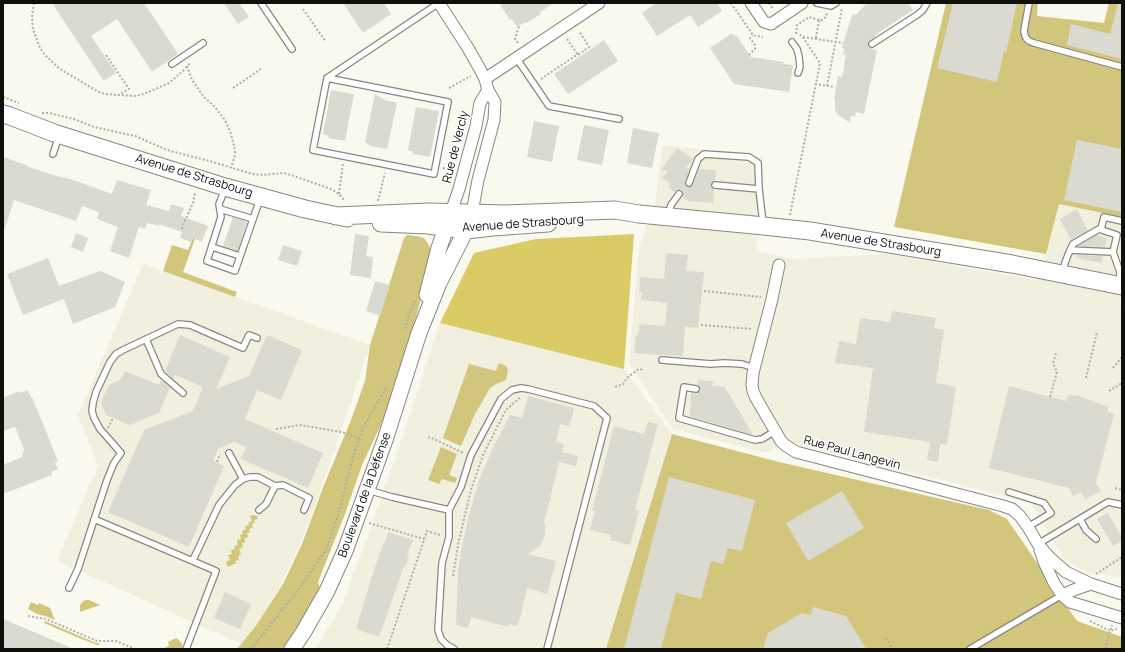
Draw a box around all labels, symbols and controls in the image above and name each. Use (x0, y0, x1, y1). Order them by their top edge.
street label: Rue de Vercly (440, 109, 472, 185)
street label: Avenue de Strasbourg (134, 151, 254, 201)
street label: Avenue de Strasbourg (462, 213, 584, 235)
street label: Avenue de Strasbourg (820, 226, 942, 260)
street label: Boulevard de la Défense (336, 431, 394, 559)
street label: Rue Paul Langevin (802, 433, 902, 473)

